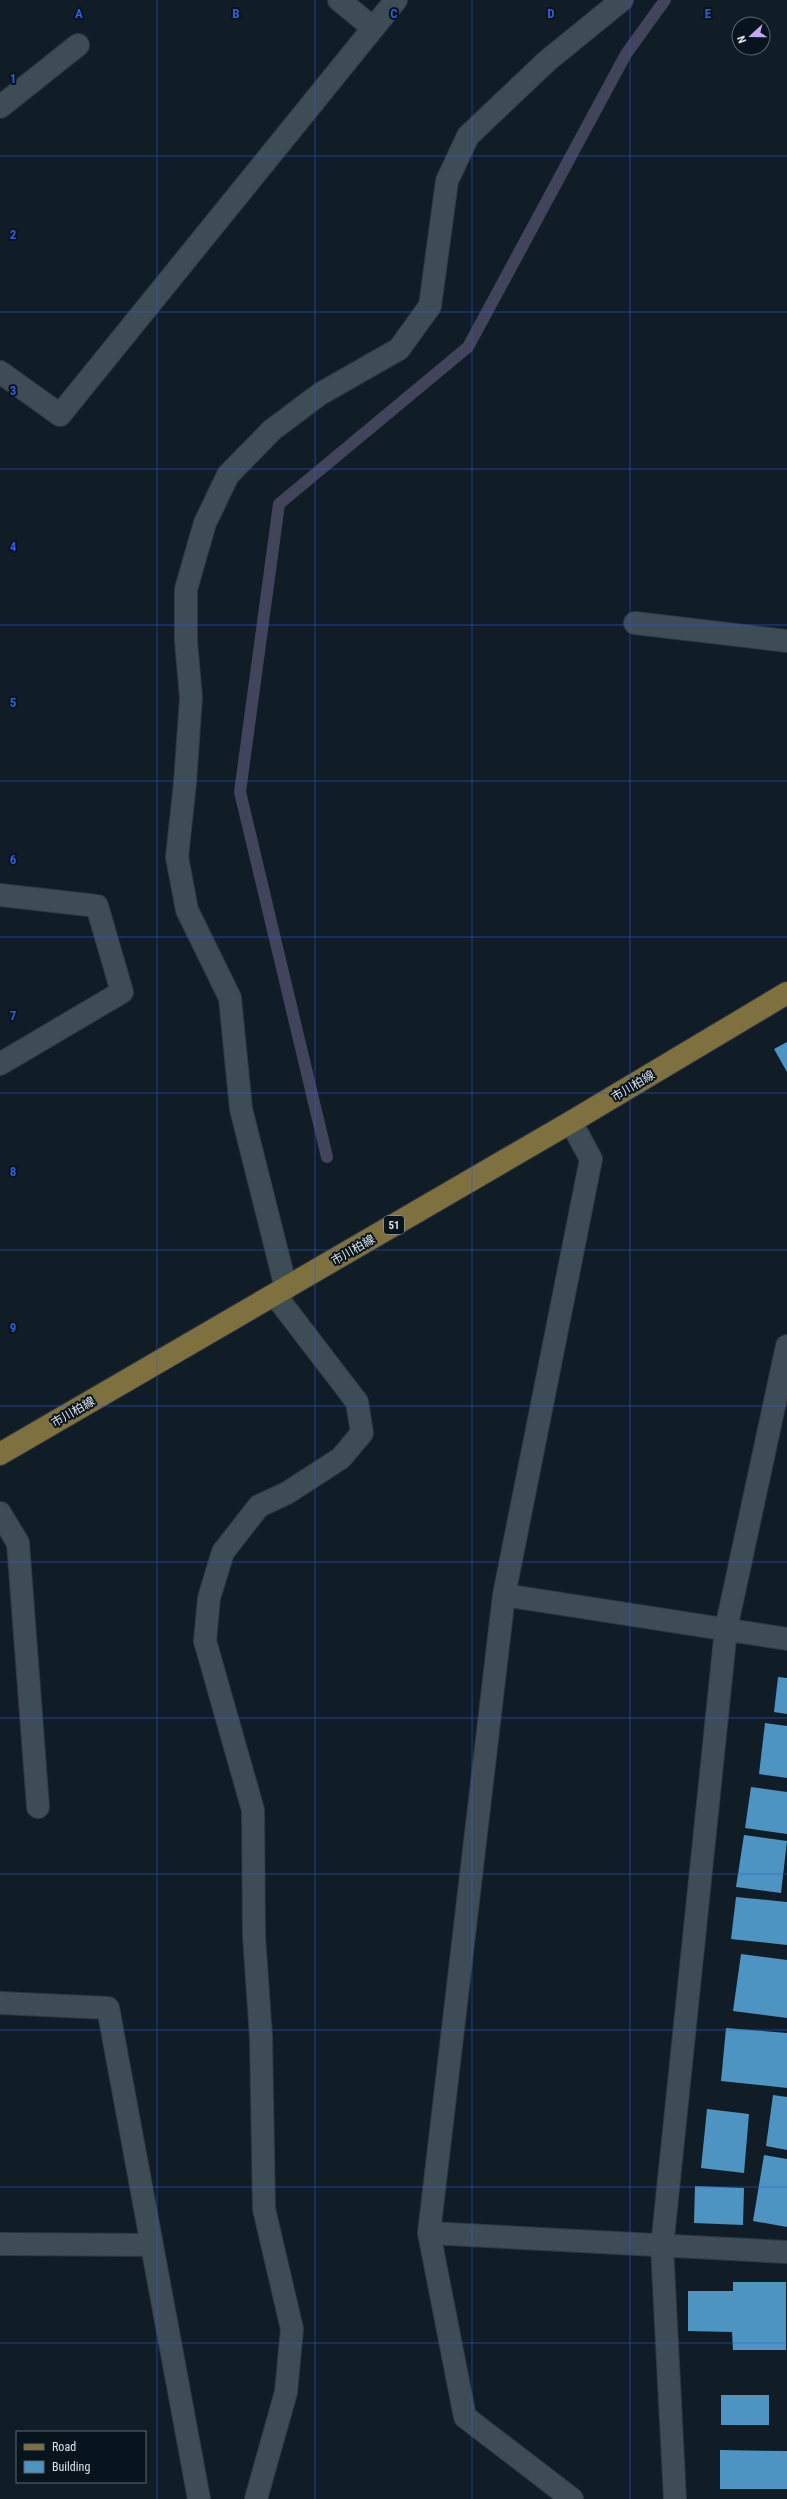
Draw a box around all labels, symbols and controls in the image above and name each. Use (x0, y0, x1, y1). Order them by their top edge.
text: A (75, 6, 83, 21)
text: B (232, 6, 240, 21)
text: C (390, 6, 398, 21)
text: D (547, 6, 555, 21)
text: E (705, 6, 712, 21)
north arrow (731, 16, 771, 56)
text: N (735, 34, 749, 45)
text: 1 (10, 71, 16, 86)
text: 2 (10, 227, 17, 242)
text: 3 (10, 383, 16, 398)
text: 4 (10, 539, 17, 554)
text: 5 (10, 695, 17, 710)
text: 6 (10, 852, 17, 867)
text: 7 (10, 1008, 17, 1023)
street label: 市川柏線 (609, 1068, 657, 1104)
text: 8 (10, 1164, 16, 1179)
road number: 51 (384, 1216, 404, 1234)
street label: 市川柏線 (329, 1232, 377, 1268)
text: 9 (10, 1320, 16, 1335)
street label: 市川柏線 (49, 1394, 97, 1430)
legend (16, 2431, 146, 2483)
text: Road (52, 2440, 76, 2454)
text: Building (52, 2460, 90, 2474)

